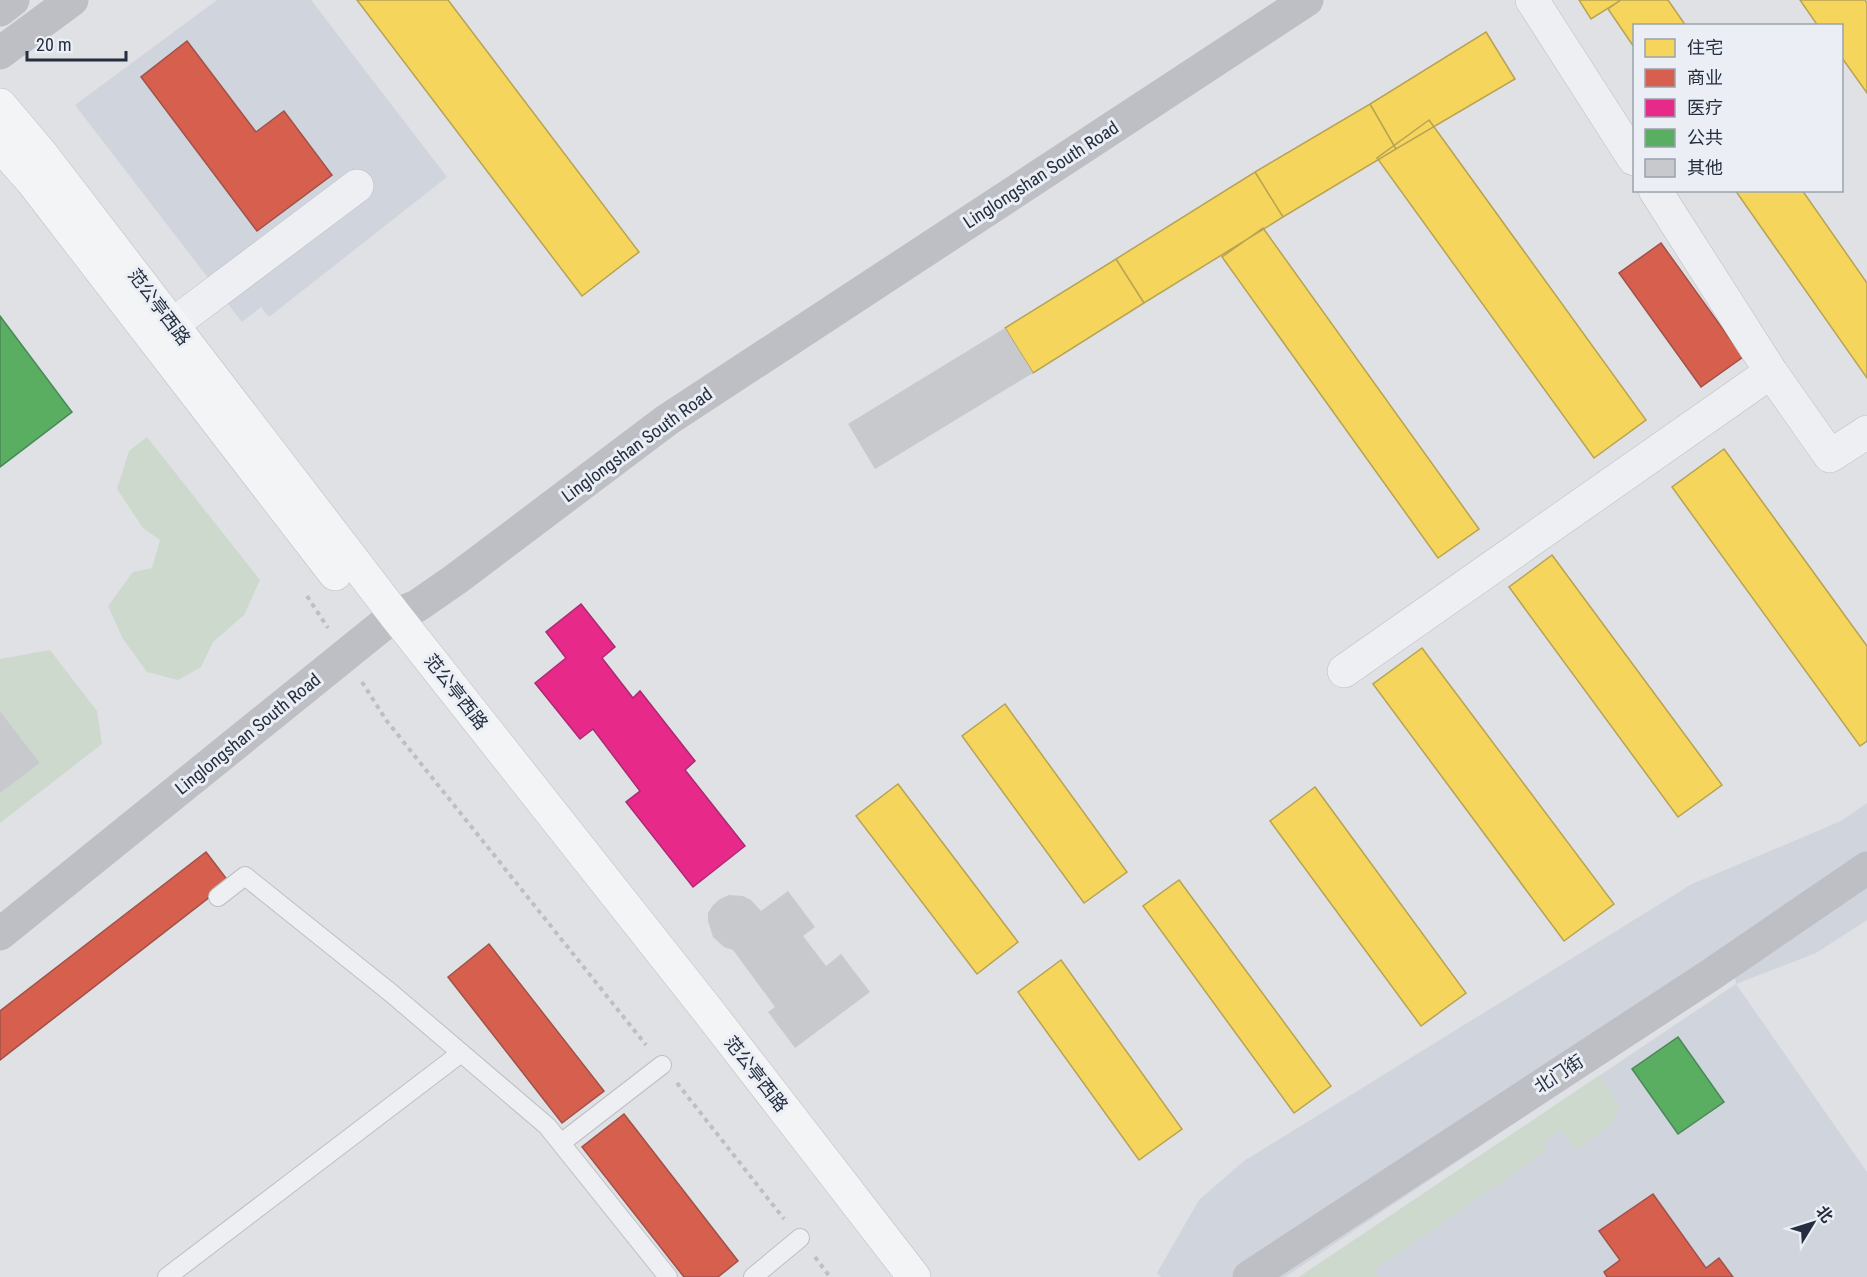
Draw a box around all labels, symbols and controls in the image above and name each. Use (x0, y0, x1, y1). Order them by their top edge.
scale bar (27, 24, 126, 62)
legend (1633, 24, 1843, 192)
text: 20 m (36, 34, 71, 55)
text: 住宅 (1687, 37, 1723, 58)
text: 商业 (1687, 67, 1723, 88)
text: 医疗 (1687, 97, 1723, 118)
street label: Linglongshan South Road (959, 117, 1122, 233)
text: 公共 (1687, 127, 1723, 148)
text: 其他 (1687, 157, 1723, 178)
street label: 范公亭西路 (124, 264, 195, 349)
street label: Linglongshan South Road (557, 383, 716, 506)
street label: 范公亭西路 (420, 650, 492, 734)
street label: Linglongshan South Road (171, 669, 325, 799)
street label: 范公亭西路 (720, 1032, 792, 1116)
street label: 北门街 (1530, 1050, 1587, 1097)
north arrow (1783, 1193, 1843, 1253)
text: 北 (1812, 1202, 1837, 1226)

